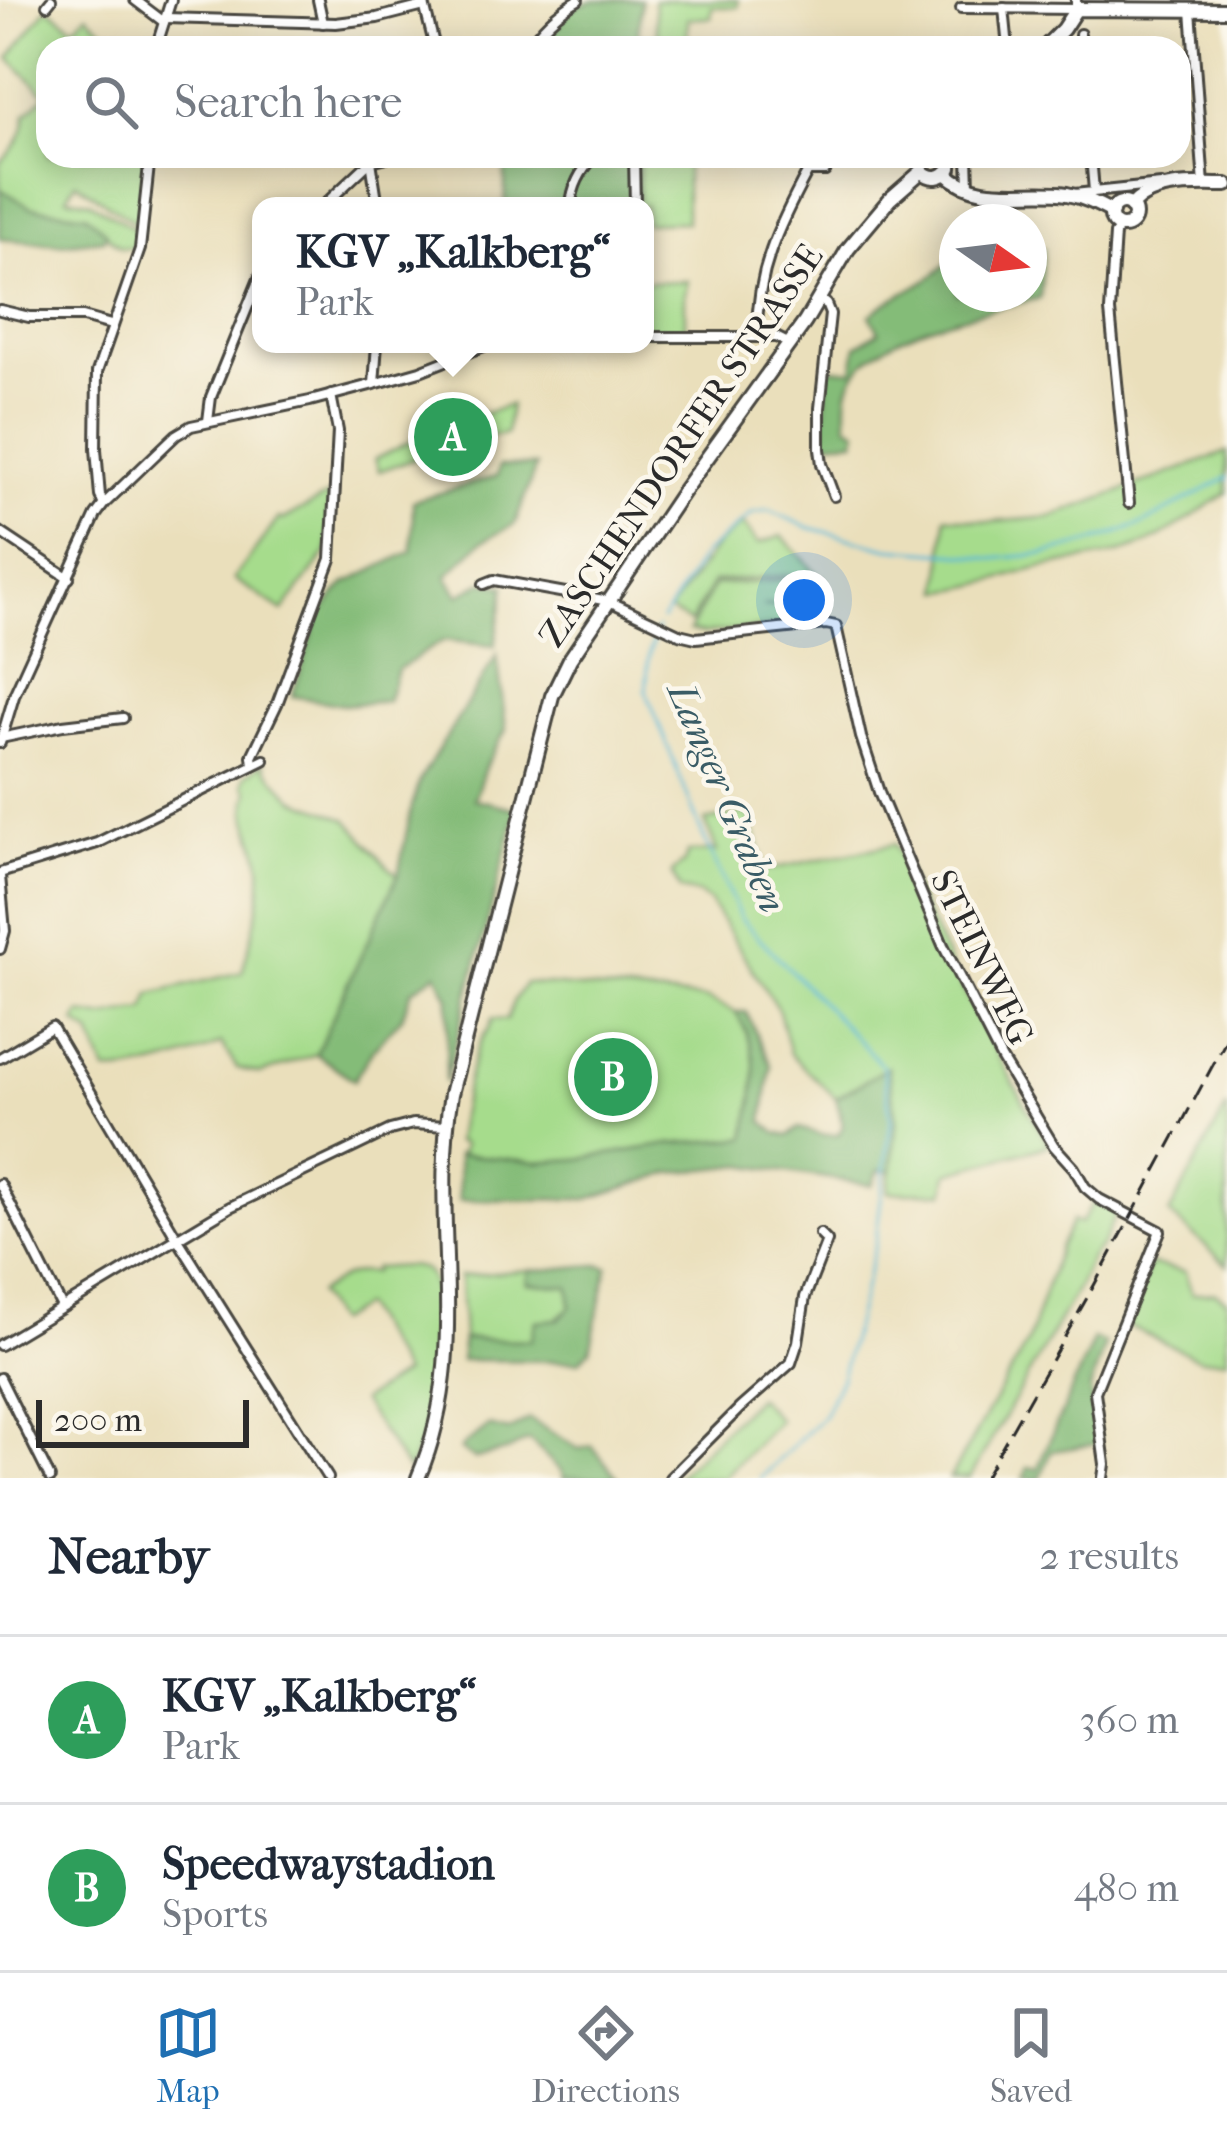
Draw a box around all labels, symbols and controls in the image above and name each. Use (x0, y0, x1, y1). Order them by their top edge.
search box (36, 36, 1191, 168)
icon: search (78, 69, 144, 135)
text: Search here (174, 76, 402, 129)
popup (252, 197, 654, 353)
north arrow (939, 204, 1047, 312)
text: KGV „Kalkberg“ (296, 226, 610, 279)
street label: ZASCHENDORFER STRASSE (530, 236, 831, 655)
text: Park (296, 279, 373, 325)
pin: A (414, 392, 492, 482)
your location (774, 570, 834, 630)
water label: Langer Graben (657, 673, 796, 919)
street label: STEINWEG (922, 863, 1042, 1052)
pin: B (574, 1032, 652, 1122)
scale bar (36, 1394, 249, 1447)
text: 200 m (54, 1401, 142, 1440)
text: Nearby (48, 1526, 209, 1586)
text: 2 results (1040, 1533, 1179, 1579)
text: KGV „Kalkberg“ (162, 1670, 476, 1723)
text: A (74, 1697, 100, 1743)
text: 360 m (1080, 1697, 1179, 1743)
text: Park (162, 1723, 240, 1769)
text: Speedwaystadion (162, 1838, 495, 1891)
text: B (74, 1865, 100, 1911)
text: 480 m (1074, 1865, 1179, 1911)
text: Sports (162, 1891, 268, 1937)
tab: Map (155, 2000, 221, 2111)
tab: Directions (531, 2000, 680, 2111)
tab: Saved (990, 2000, 1072, 2111)

